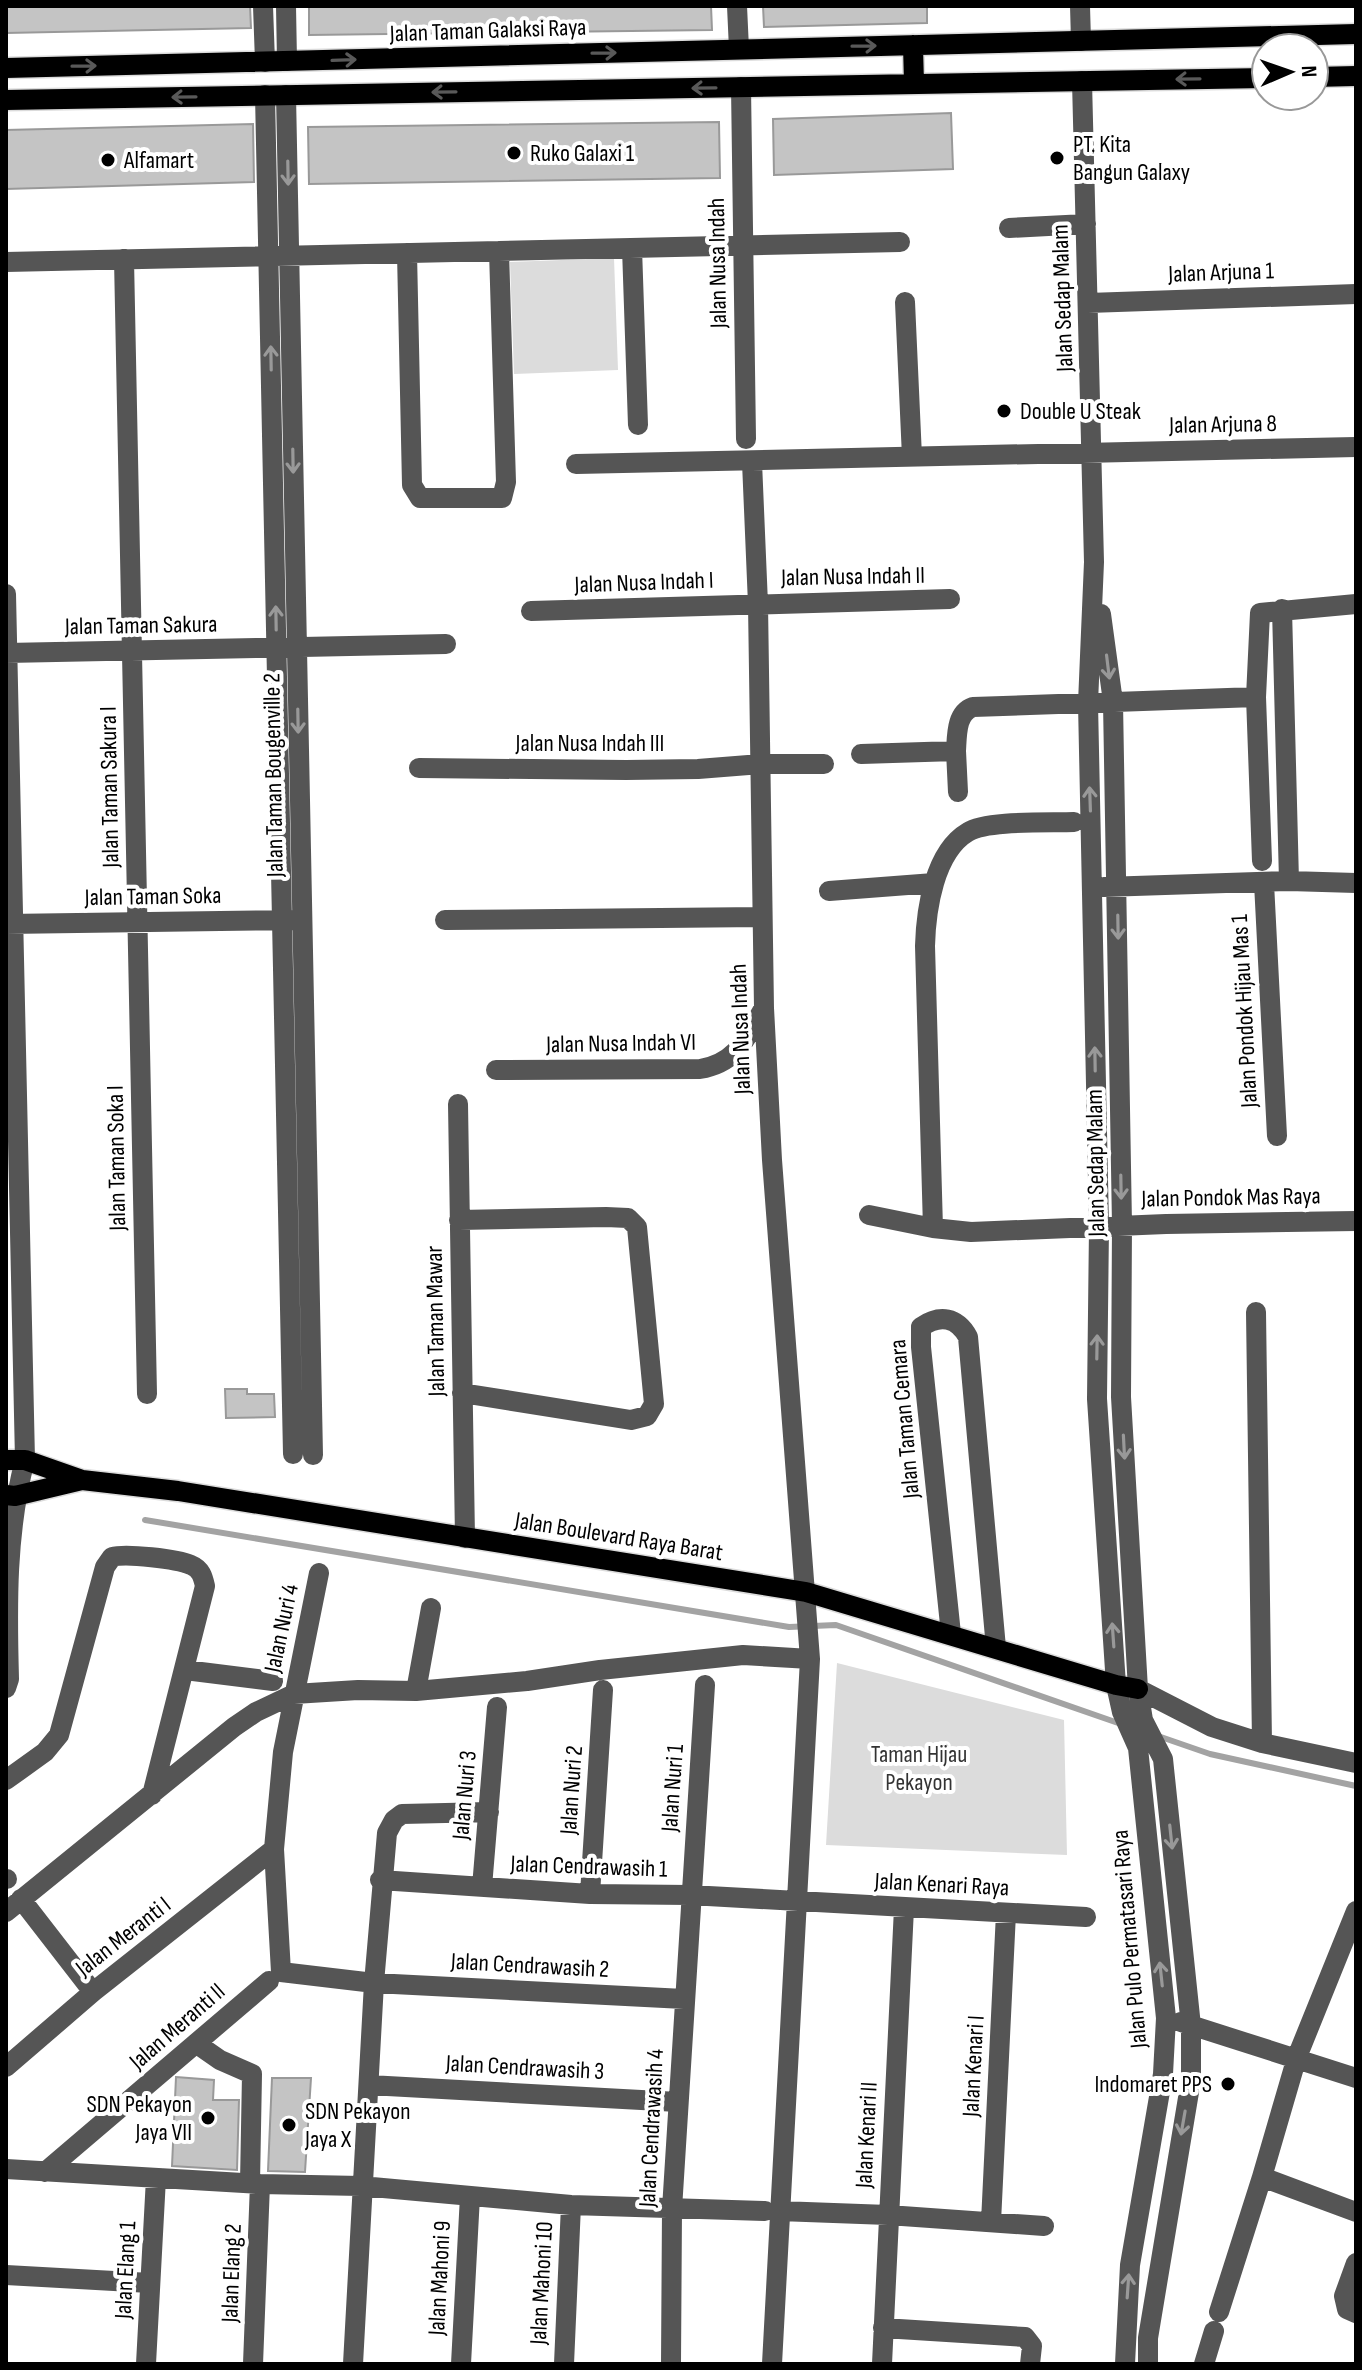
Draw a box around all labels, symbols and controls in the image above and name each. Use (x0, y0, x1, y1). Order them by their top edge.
street label: Jalan Taman Galaksi Raya (388, 13, 587, 48)
north arrow (1250, 32, 1330, 112)
one-way arrow (850, 39, 877, 54)
one-way arrow (590, 45, 617, 61)
one-way arrow (330, 52, 357, 68)
one-way arrow (70, 58, 97, 74)
text: N (1295, 65, 1322, 78)
one-way arrow (1175, 71, 1202, 87)
one-way arrow (691, 80, 718, 96)
one-way arrow (431, 85, 458, 100)
one-way arrow (171, 89, 198, 105)
place label: PT. Kita Bangun Galaxy (1073, 130, 1190, 187)
place label: Ruko Galaxi 1 (530, 139, 635, 168)
marker: Ruko Galaxi 1 (505, 144, 523, 162)
place label: Alfamart (123, 146, 194, 175)
marker: PT. Kita Bangun Galaxy (1048, 149, 1066, 167)
marker: Alfamart (99, 151, 117, 169)
one-way arrow (280, 159, 296, 186)
street label: Jalan Nusa Indah (702, 198, 733, 329)
street label: Jalan Sedap Malam (1045, 224, 1080, 373)
street label: Jalan Arjuna 1 (1167, 256, 1275, 289)
one-way arrow (263, 345, 278, 372)
place label: Double U Steak (1020, 397, 1141, 426)
marker: Double U Steak (995, 402, 1013, 420)
street label: Jalan Arjuna 8 (1168, 409, 1277, 440)
one-way arrow (285, 447, 301, 474)
street label: Jalan Nusa Indah II (780, 561, 925, 592)
street label: Jalan Nusa Indah I (573, 566, 714, 599)
one-way arrow (268, 605, 284, 632)
street label: Jalan Taman Sakura (63, 610, 218, 641)
one-way arrow (1101, 654, 1116, 679)
street label: Jalan Taman Bougenville 2 (257, 673, 290, 878)
street label: Jalan Taman Sakura I (94, 706, 125, 869)
one-way arrow (290, 707, 306, 734)
street label: Jalan Nusa Indah III (515, 729, 664, 758)
one-way arrow (1082, 786, 1098, 813)
street label: Jalan Taman Soka (83, 881, 222, 912)
one-way arrow (1110, 913, 1126, 940)
street label: Jalan Pondok Hijau Mas 1 (1225, 913, 1264, 1109)
street label: Jalan Nusa Indah (724, 963, 757, 1096)
street label: Jalan Nusa Indah VI (545, 1028, 696, 1059)
one-way arrow (1088, 1046, 1103, 1073)
street label: Jalan Taman Soka I (101, 1085, 132, 1232)
street label: Jalan Sedap Malam (1080, 1089, 1111, 1238)
one-way arrow (1113, 1173, 1129, 1200)
street label: Jalan Pondok Mas Raya (1140, 1181, 1321, 1214)
street label: Jalan Taman Mawar (420, 1245, 451, 1398)
one-way arrow (1089, 1334, 1105, 1361)
street label: Jalan Taman Cemara (883, 1338, 926, 1501)
one-way arrow (1116, 1433, 1131, 1460)
street label: Jalan Boulevard Raya Barat (512, 1506, 725, 1567)
street label: Jalan Nuri 4 (258, 1581, 305, 1676)
one-way arrow (1105, 1622, 1120, 1648)
park label: Taman Hijau Pekayon (871, 1740, 967, 1797)
street label: Jalan Nuri 1 (655, 1743, 690, 1834)
street label: Jalan Nuri 2 (554, 1744, 589, 1837)
street label: Jalan Nuri 3 (446, 1749, 483, 1842)
one-way arrow (1164, 1823, 1179, 1850)
street label: Jalan Pulo Permatasari Raya (1106, 1829, 1154, 2050)
street label: Jalan Cendrawasih 1 (509, 1849, 668, 1884)
street label: Jalan Kenari Raya (873, 1866, 1010, 1903)
street label: Jalan Meranti I (69, 1890, 177, 1983)
street label: Jalan Cendrawasih 2 (449, 1947, 610, 1984)
one-way arrow (1154, 1961, 1169, 1987)
street label: Jalan Meranti II (123, 1977, 231, 2076)
street label: Jalan Kenari I (956, 2015, 991, 2119)
street label: Jalan Cendrawasih 4 (633, 2048, 670, 2209)
street label: Jalan Cendrawasih 3 (444, 2049, 605, 2086)
place label: Indomaret PPS (1094, 2070, 1212, 2099)
marker: Indomaret PPS (1219, 2075, 1237, 2093)
street label: Jalan Kenari II (849, 2081, 884, 2190)
place label: SDN Pekayon Jaya VII (87, 2090, 192, 2147)
place label: SDN Pekayon Jaya X (304, 2097, 410, 2154)
marker: SDN Pekayon Jaya VII (199, 2109, 217, 2127)
one-way arrow (1175, 2110, 1190, 2135)
marker: SDN Pekayon Jaya X (280, 2116, 298, 2134)
street label: Jalan Elang 1 (108, 2220, 143, 2321)
street label: Jalan Mahoni 9 (422, 2220, 457, 2337)
street label: Jalan Mahoni 10 (524, 2221, 559, 2346)
street label: Jalan Elang 2 (215, 2223, 248, 2324)
one-way arrow (1121, 2273, 1136, 2300)

